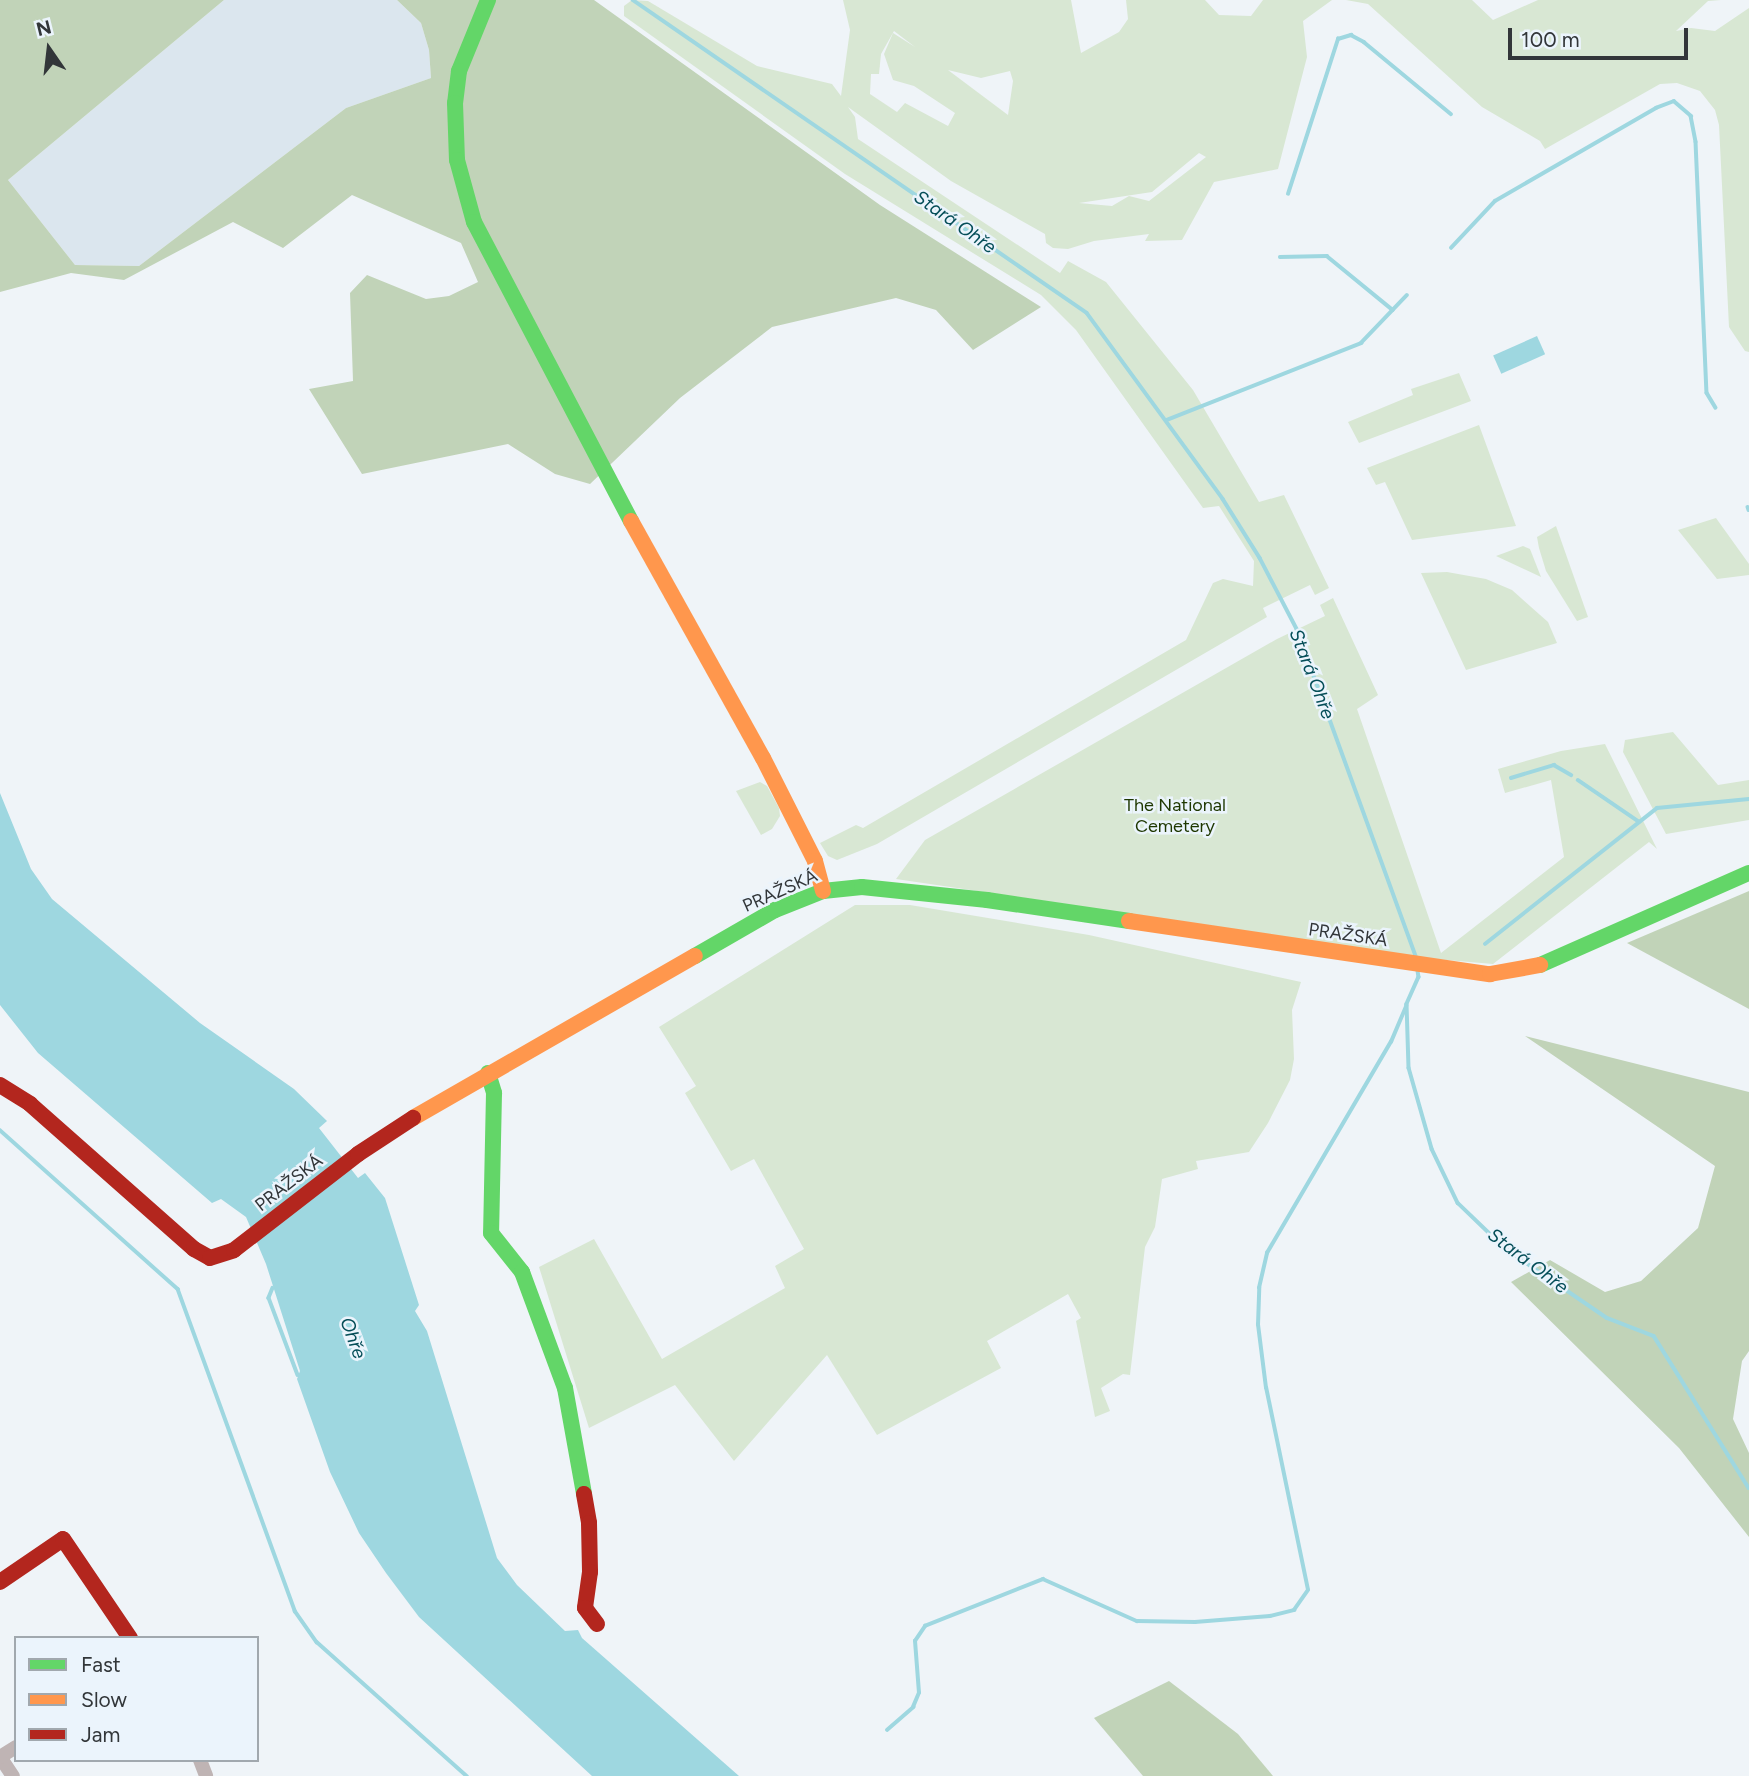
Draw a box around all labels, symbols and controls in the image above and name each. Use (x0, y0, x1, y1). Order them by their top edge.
north arrow (14, 14, 84, 84)
scale bar (1511, 14, 1691, 58)
text: N (34, 15, 54, 41)
text: 100 m (1521, 27, 1580, 52)
water label: Stará Ohře (910, 186, 1000, 258)
water label: Stará Ohře (1284, 626, 1340, 722)
park label: The National Cemetery (1124, 795, 1226, 838)
street label: PRAŽSKÁ (739, 865, 821, 917)
street label: PRAŽSKÁ (1307, 919, 1389, 951)
street label: PRAŽSKÁ (251, 1150, 327, 1216)
water label: Stará Ohře (1483, 1223, 1573, 1299)
water label: Ohře (335, 1314, 371, 1362)
legend (14, 1636, 259, 1762)
text: Fast (81, 1652, 121, 1677)
text: Slow (81, 1687, 127, 1712)
text: Jam (81, 1722, 120, 1747)

